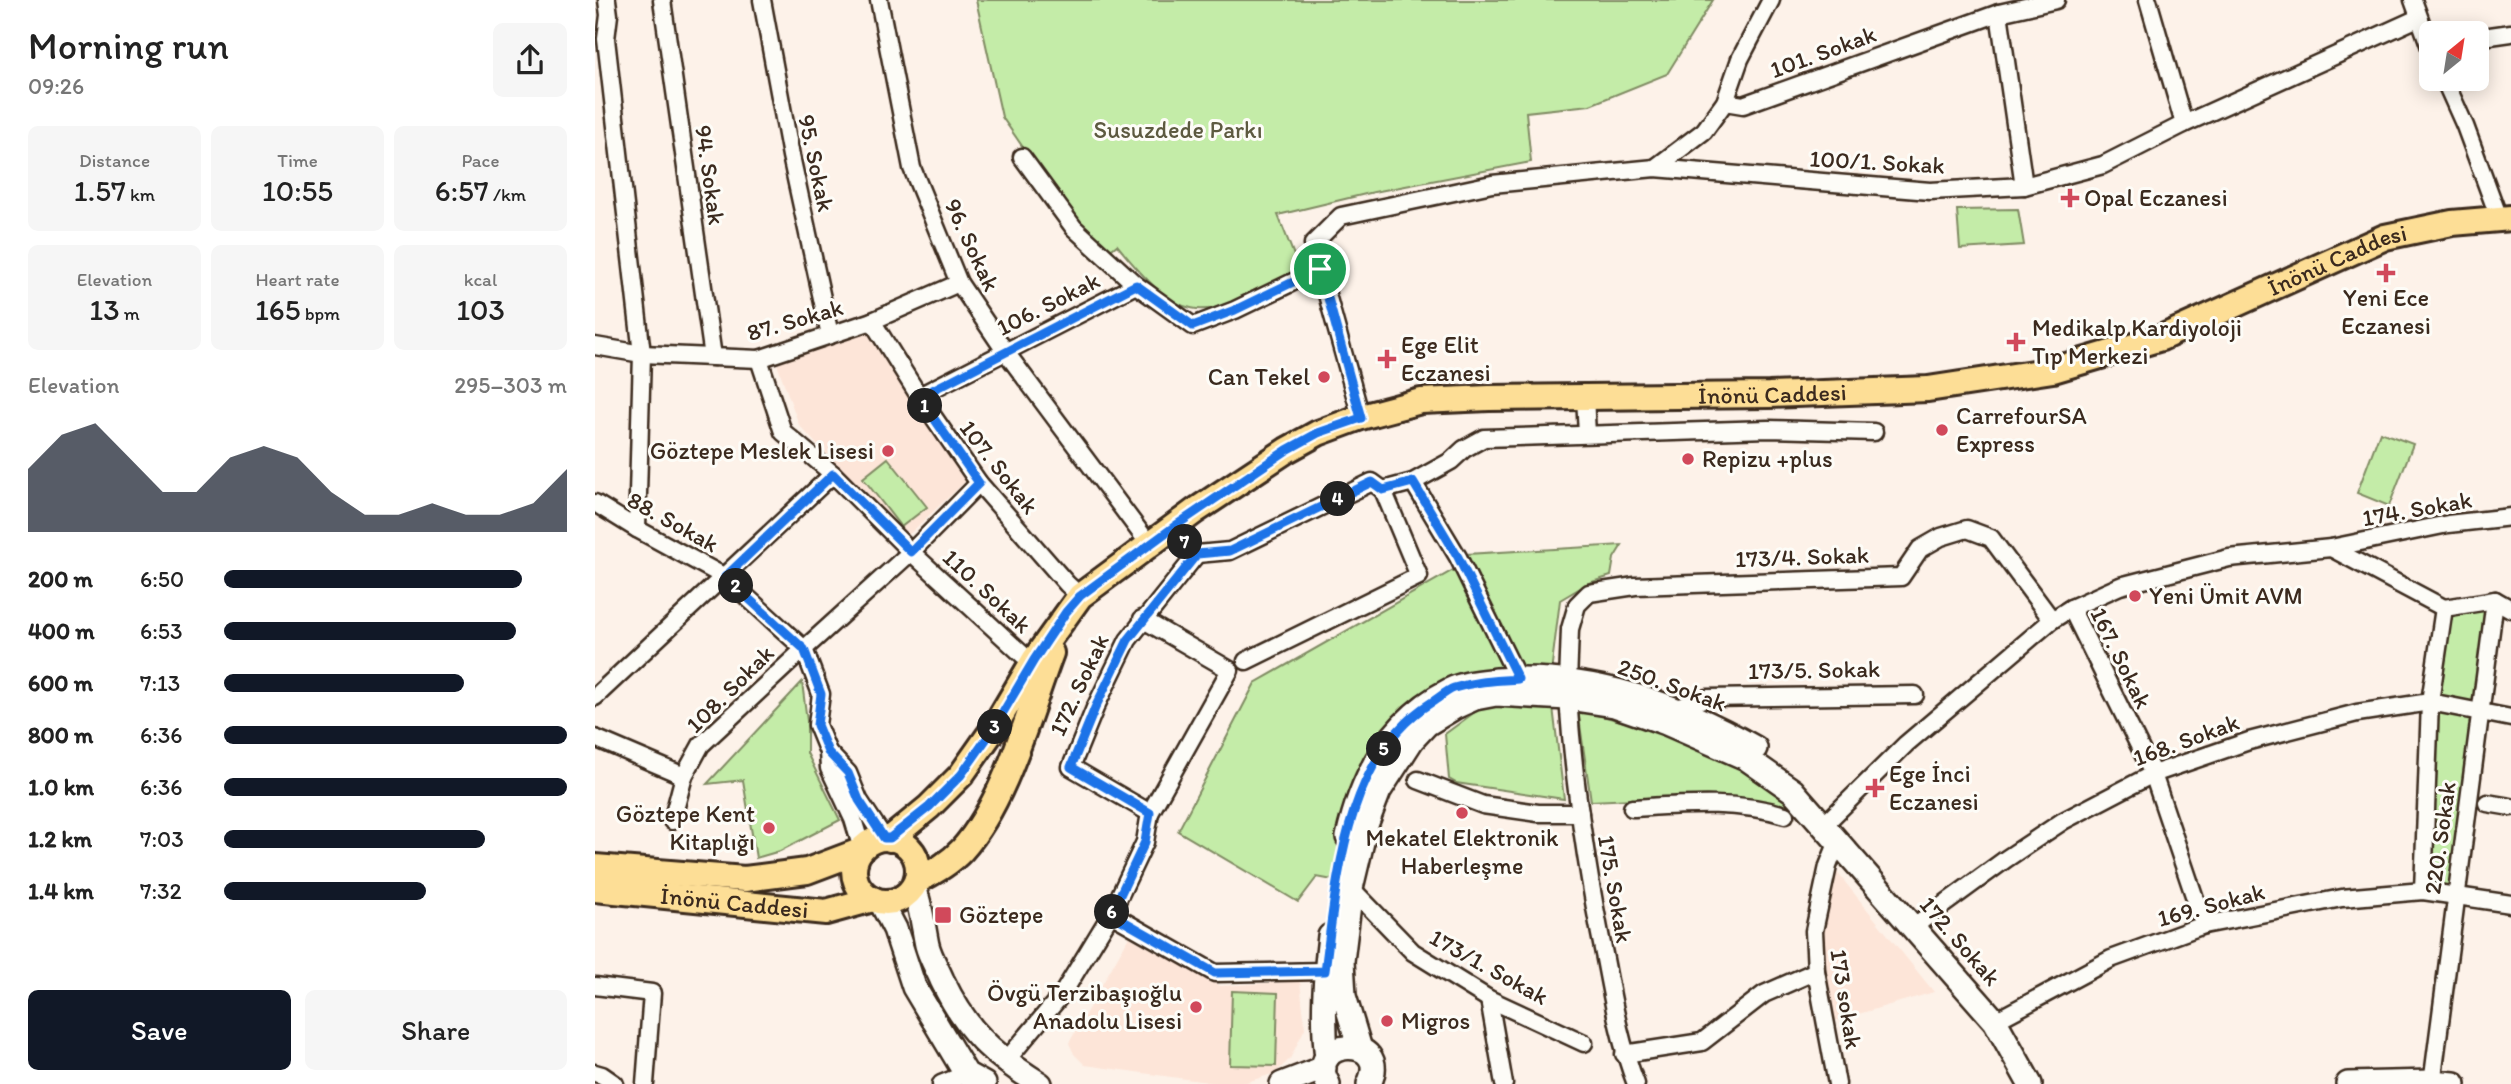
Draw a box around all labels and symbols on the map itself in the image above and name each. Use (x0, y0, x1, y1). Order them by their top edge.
street label: 101. Sokak (1766, 19, 1880, 84)
north arrow (2419, 21, 2489, 91)
street label: 95. Sokak (792, 112, 841, 214)
park label: Susuzdede Parkı (1093, 115, 1263, 144)
street label: 94. Sokak (689, 123, 732, 227)
street label: 100/1. Sokak (1809, 143, 1945, 180)
place label: Opal Eczanesi (2084, 183, 2228, 212)
marker: Opal Eczanesi (2062, 190, 2078, 206)
street label: 96. Sokak (938, 194, 1006, 296)
street label: İnönü Caddesi (2263, 218, 2409, 302)
pin (1290, 239, 1350, 299)
street label: 106. Sokak (991, 265, 1104, 342)
marker: Yeni Ece Eczanesi (2378, 265, 2394, 281)
place label: Yeni Ece Eczanesi (2341, 283, 2431, 340)
street label: 87. Sokak (743, 292, 846, 347)
place label: Medikalp Kardiyoloji Tıp Merkezi (2032, 313, 2242, 370)
place label: Ege Elit Eczanesi (1401, 330, 1491, 387)
marker: Medikalp Kardiyoloji Tıp Merkezi (2006, 332, 2026, 352)
marker: Ege Elit Eczanesi (1379, 351, 1395, 367)
place label: Can Tekel (1208, 362, 1310, 391)
marker: Can Tekel (1316, 369, 1332, 385)
street label: İnönü Caddesi (1698, 377, 1847, 410)
pin: 1 (907, 388, 943, 424)
place label: CarrefourSA Express (1956, 401, 2087, 458)
street label: 107. Sokak (954, 414, 1045, 520)
marker: CarrefourSA Express (1934, 422, 1950, 438)
place label: Göztepe Meslek Lisesi (650, 436, 874, 465)
marker: Göztepe Meslek Lisesi (880, 443, 896, 459)
place label: Repizu +plus (1702, 444, 1833, 473)
marker: Repizu +plus (1680, 451, 1696, 467)
pin: 4 (1321, 482, 1355, 516)
street label: 88. Sokak (623, 485, 724, 558)
street label: 174. Sokak (2360, 485, 2474, 532)
pin: 7 (1167, 524, 1203, 560)
street label: 173/4. Sokak (1734, 540, 1870, 573)
street label: 110. Sokak (937, 542, 1038, 639)
pin: 2 (719, 568, 753, 604)
place label: Yeni Ümit AVM (2149, 581, 2303, 610)
marker: Yeni Ümit AVM (2127, 588, 2143, 604)
street label: 167. Sokak (2084, 602, 2158, 713)
street label: 172. Sokak (1042, 629, 1115, 740)
street label: 108. Sokak (680, 639, 780, 739)
street label: 250. Sokak (1614, 651, 1730, 718)
street label: 173/5. Sokak (1748, 654, 1880, 685)
street label: 168. Sokak (2129, 707, 2243, 772)
pin: 3 (977, 710, 1013, 744)
pin: 5 (1367, 732, 1401, 766)
place label: Ege İnci Eczanesi (1889, 759, 1979, 816)
marker: Ege İnci Eczanesi (1867, 780, 1883, 796)
street label: 220. Sokak (2417, 780, 2462, 896)
place label: Göztepe Kent Kitaplığı (616, 799, 755, 856)
marker: Mekatel Elektronik Haberleşme (1454, 805, 1470, 821)
marker: Göztepe Kent Kitaplığı (761, 820, 777, 836)
place label: Mekatel Elektronik Haberleşme (1365, 823, 1559, 880)
street label: 175. Sokak (1592, 833, 1639, 945)
street label: 169. Sokak (2154, 876, 2268, 933)
street label: İnönü Caddesi (659, 881, 810, 924)
street label: 172. Sokak (1914, 890, 2007, 991)
pin: 6 (1095, 894, 1129, 930)
place label: Göztepe (959, 900, 1043, 929)
marker: Göztepe (933, 905, 953, 925)
street label: 173/1. Sokak (1425, 922, 1554, 1011)
street label: 173 sokak (1824, 947, 1869, 1052)
place label: Övgü Terzibaşıoğlu Anadolu Lisesi (987, 978, 1182, 1035)
marker: Övgü Terzibaşıoğlu Anadolu Lisesi (1188, 999, 1204, 1015)
place label: Migros (1401, 1006, 1470, 1035)
marker: Migros (1379, 1013, 1395, 1029)

